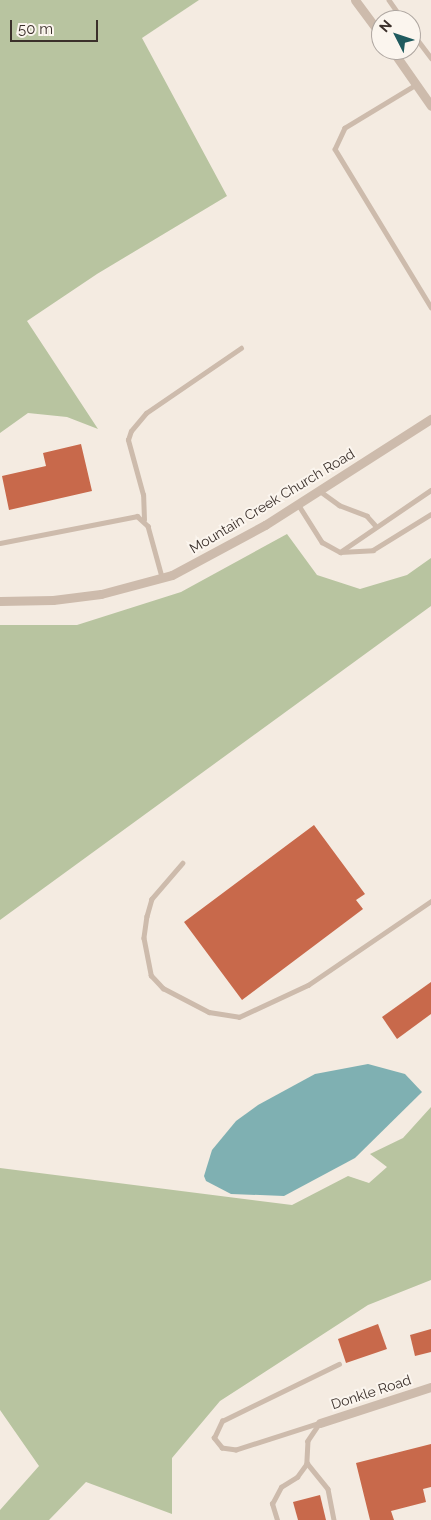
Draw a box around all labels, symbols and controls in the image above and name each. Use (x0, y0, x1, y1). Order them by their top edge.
scale bar (12, 10, 100, 42)
north arrow (371, 10, 421, 60)
text: N (376, 17, 395, 35)
text: 50 m (18, 20, 53, 38)
street label: Mountain Creek Church Road (186, 445, 358, 557)
street label: Donkle Road (329, 1371, 413, 1413)

